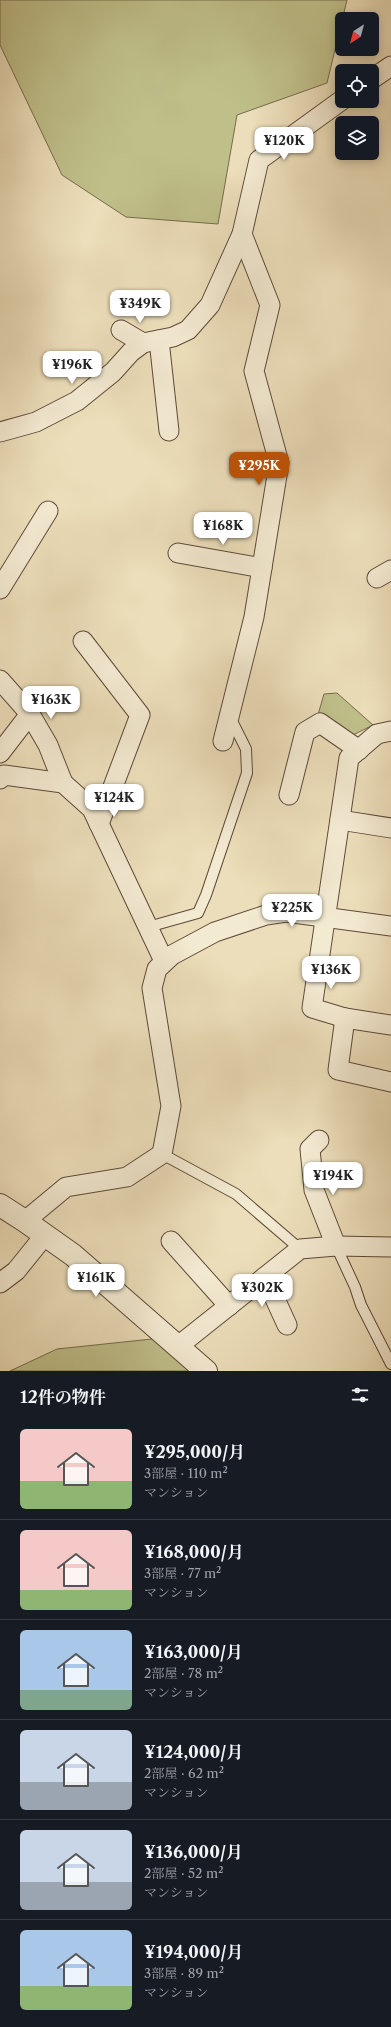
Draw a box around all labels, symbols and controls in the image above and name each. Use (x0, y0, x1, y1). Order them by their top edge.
north arrow (335, 12, 379, 56)
map controls (335, 12, 379, 160)
button: locate (335, 64, 379, 108)
button: layers (335, 116, 379, 160)
pin: ¥120K (256, 127, 312, 161)
text: ¥120K (263, 132, 305, 148)
pin: ¥349K (112, 290, 168, 324)
text: ¥349K (119, 295, 161, 311)
pin: ¥196K (44, 351, 100, 385)
text: ¥196K (52, 356, 92, 372)
pin: ¥295K (231, 452, 287, 486)
text: ¥295K (238, 457, 280, 473)
pin: ¥168K (195, 512, 251, 546)
text: ¥168K (203, 517, 243, 533)
pin: ¥163K (23, 686, 79, 720)
text: ¥163K (31, 691, 71, 707)
pin: ¥124K (86, 784, 142, 818)
text: ¥124K (94, 789, 134, 805)
pin: ¥225K (264, 894, 320, 928)
text: ¥225K (271, 899, 313, 915)
pin: ¥136K (303, 956, 359, 990)
text: ¥136K (311, 961, 351, 977)
pin: ¥194K (305, 1162, 361, 1196)
text: ¥194K (313, 1167, 353, 1183)
pin: ¥161K (68, 1264, 124, 1298)
text: ¥161K (77, 1269, 115, 1285)
pin: ¥302K (234, 1274, 290, 1308)
text: ¥302K (241, 1279, 283, 1295)
icon: filters (349, 1384, 371, 1406)
text: 12件の物件 (20, 1387, 106, 1407)
text: ¥295,000/月 (144, 1442, 245, 1462)
icon: home (52, 1445, 100, 1493)
text: 3部屋 · 110 m² (144, 1465, 228, 1481)
text: マンション (144, 1484, 208, 1500)
text: ¥168,000/月 (144, 1542, 244, 1562)
icon: home (52, 1546, 100, 1594)
text: 3部屋 · 77 m² (144, 1565, 221, 1581)
text: マンション (144, 1584, 208, 1600)
text: ¥163,000/月 (144, 1642, 243, 1662)
icon: home (52, 1646, 100, 1694)
text: 2部屋 · 78 m² (144, 1665, 223, 1681)
text: マンション (144, 1684, 208, 1700)
text: ¥124,000/月 (144, 1742, 243, 1762)
icon: home (52, 1746, 100, 1794)
text: 2部屋 · 62 m² (144, 1765, 224, 1781)
text: マンション (144, 1784, 208, 1800)
text: ¥136,000/月 (144, 1842, 243, 1862)
icon: home (52, 1846, 100, 1894)
text: 2部屋 · 52 m² (144, 1865, 223, 1881)
text: マンション (144, 1884, 208, 1900)
text: ¥194,000/月 (144, 1942, 244, 1962)
icon: home (52, 1946, 100, 1994)
text: 3部屋 · 89 m² (144, 1965, 224, 1981)
text: マンション (144, 1984, 208, 2000)

